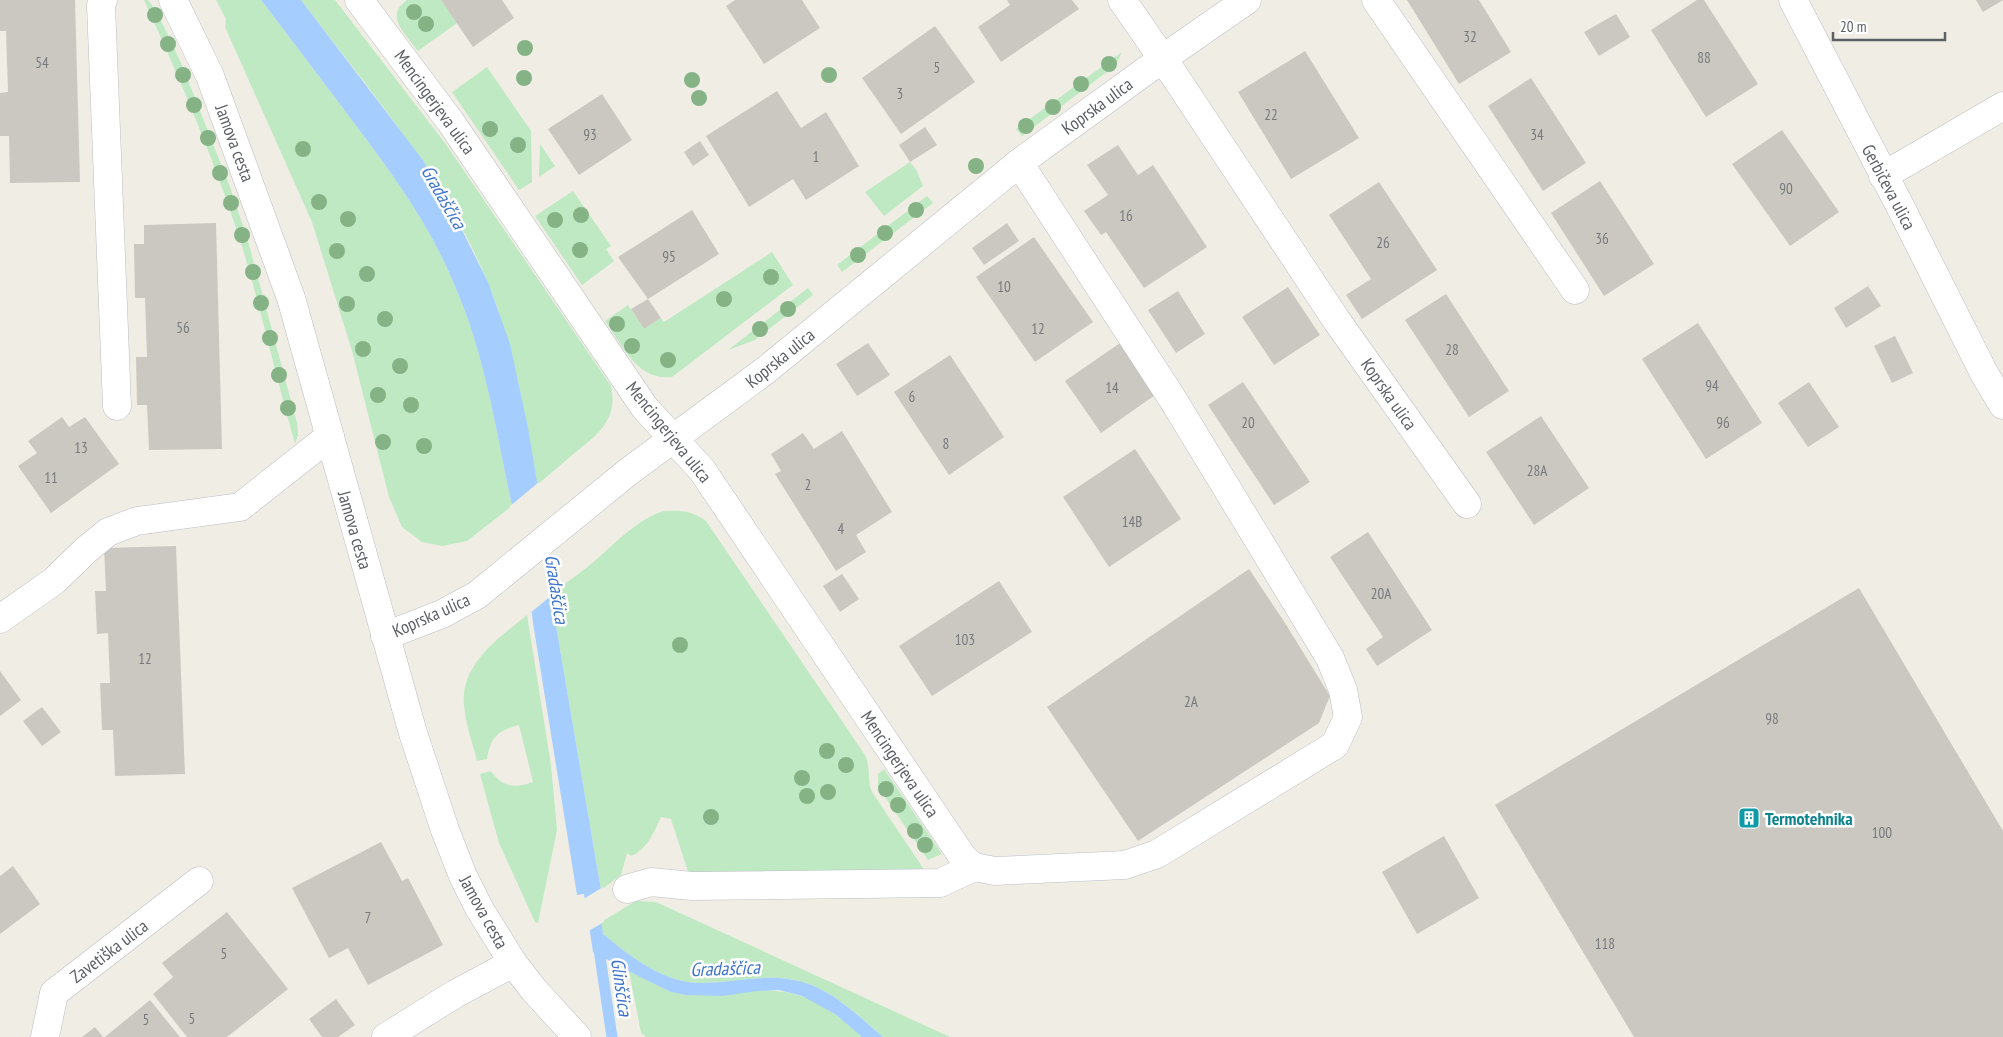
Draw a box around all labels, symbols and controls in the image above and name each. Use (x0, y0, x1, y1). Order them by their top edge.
scale bar (1833, 10, 1946, 42)
text: 20 m (1840, 17, 1866, 36)
house number: 32 (1463, 27, 1477, 46)
street label: Mencingerjeva ulica (389, 45, 481, 159)
house number: 88 (1697, 48, 1711, 67)
house number: 54 (35, 53, 49, 72)
house number: 5 (934, 58, 940, 77)
street label: Koprska ulica (1057, 73, 1137, 139)
house number: 3 (897, 84, 903, 103)
street label: Jamova cesta (210, 100, 260, 185)
house number: 22 (1264, 105, 1278, 124)
house number: 93 (583, 125, 597, 144)
house number: 34 (1530, 125, 1544, 144)
street label: Gerbičeva ulica (1857, 140, 1921, 234)
house number: 1 (813, 147, 819, 166)
water label: Gradaščica (416, 161, 473, 234)
house number: 90 (1779, 179, 1793, 198)
house number: 16 (1119, 206, 1133, 225)
house number: 36 (1595, 229, 1609, 248)
house number: 26 (1376, 233, 1390, 252)
house number: 95 (662, 247, 676, 266)
house number: 10 (997, 277, 1011, 296)
house number: 56 (176, 318, 190, 337)
house number: 12 (1031, 319, 1045, 338)
street label: Koprska ulica (741, 323, 819, 393)
house number: 28 (1445, 340, 1459, 359)
street label: Koprska ulica (1356, 354, 1422, 434)
house number: 94 (1705, 376, 1719, 395)
street label: Mencingerjeva ulica (621, 377, 717, 487)
house number: 14 (1105, 378, 1119, 397)
house number: 6 (909, 387, 916, 406)
house number: 20 (1241, 413, 1255, 432)
house number: 96 (1716, 413, 1730, 432)
house number: 8 (943, 434, 949, 453)
house number: 13 (74, 438, 88, 457)
house number: 28A (1527, 461, 1548, 480)
house number: 11 (44, 468, 58, 487)
house number: 2 (805, 475, 811, 494)
street label: Jamova cesta (333, 487, 377, 572)
house number: 14B (1122, 512, 1142, 531)
house number: 4 (838, 519, 845, 538)
water label: Gradaščica (540, 553, 575, 627)
house number: 20A (1371, 584, 1392, 603)
street label: Koprska ulica (389, 588, 473, 642)
house number: 103 (955, 630, 975, 649)
house number: 12 (138, 649, 152, 668)
house number: 2A (1184, 692, 1199, 711)
street label: Mencingerjeva ulica (856, 706, 944, 822)
house number: 98 (1765, 709, 1779, 728)
building icon: Termotehnika (1737, 806, 1761, 830)
place label: Termotehnika (1765, 807, 1853, 830)
house number: 100 (1872, 823, 1892, 842)
street label: Jamova cesta (454, 870, 514, 953)
house number: 7 (365, 908, 371, 927)
street label: Zavetiška ulica (65, 914, 153, 988)
house number: 118 (1595, 934, 1615, 953)
house number: 5 (221, 944, 227, 963)
water label: Gradaščica (690, 955, 762, 981)
water label: Glinščica (606, 957, 638, 1019)
house number: 5 (189, 1009, 195, 1028)
house number: 5 (143, 1010, 149, 1029)

